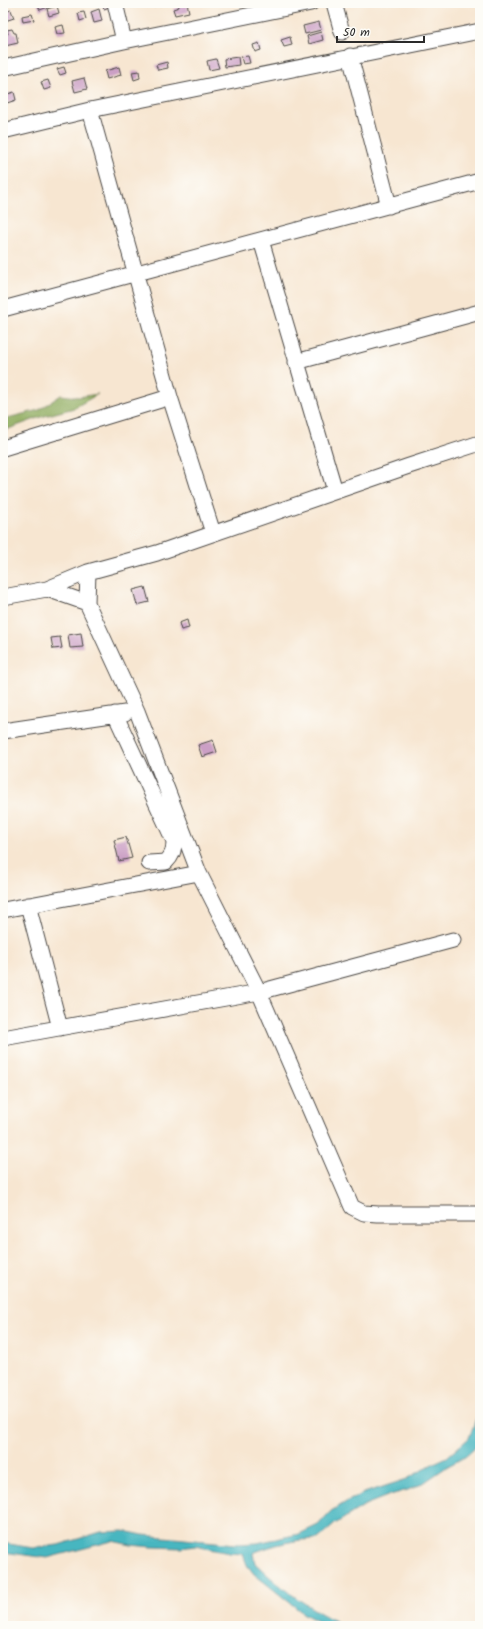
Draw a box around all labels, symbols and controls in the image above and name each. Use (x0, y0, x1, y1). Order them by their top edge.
scale bar (337, 18, 424, 44)
text: 50 m (343, 23, 370, 42)

